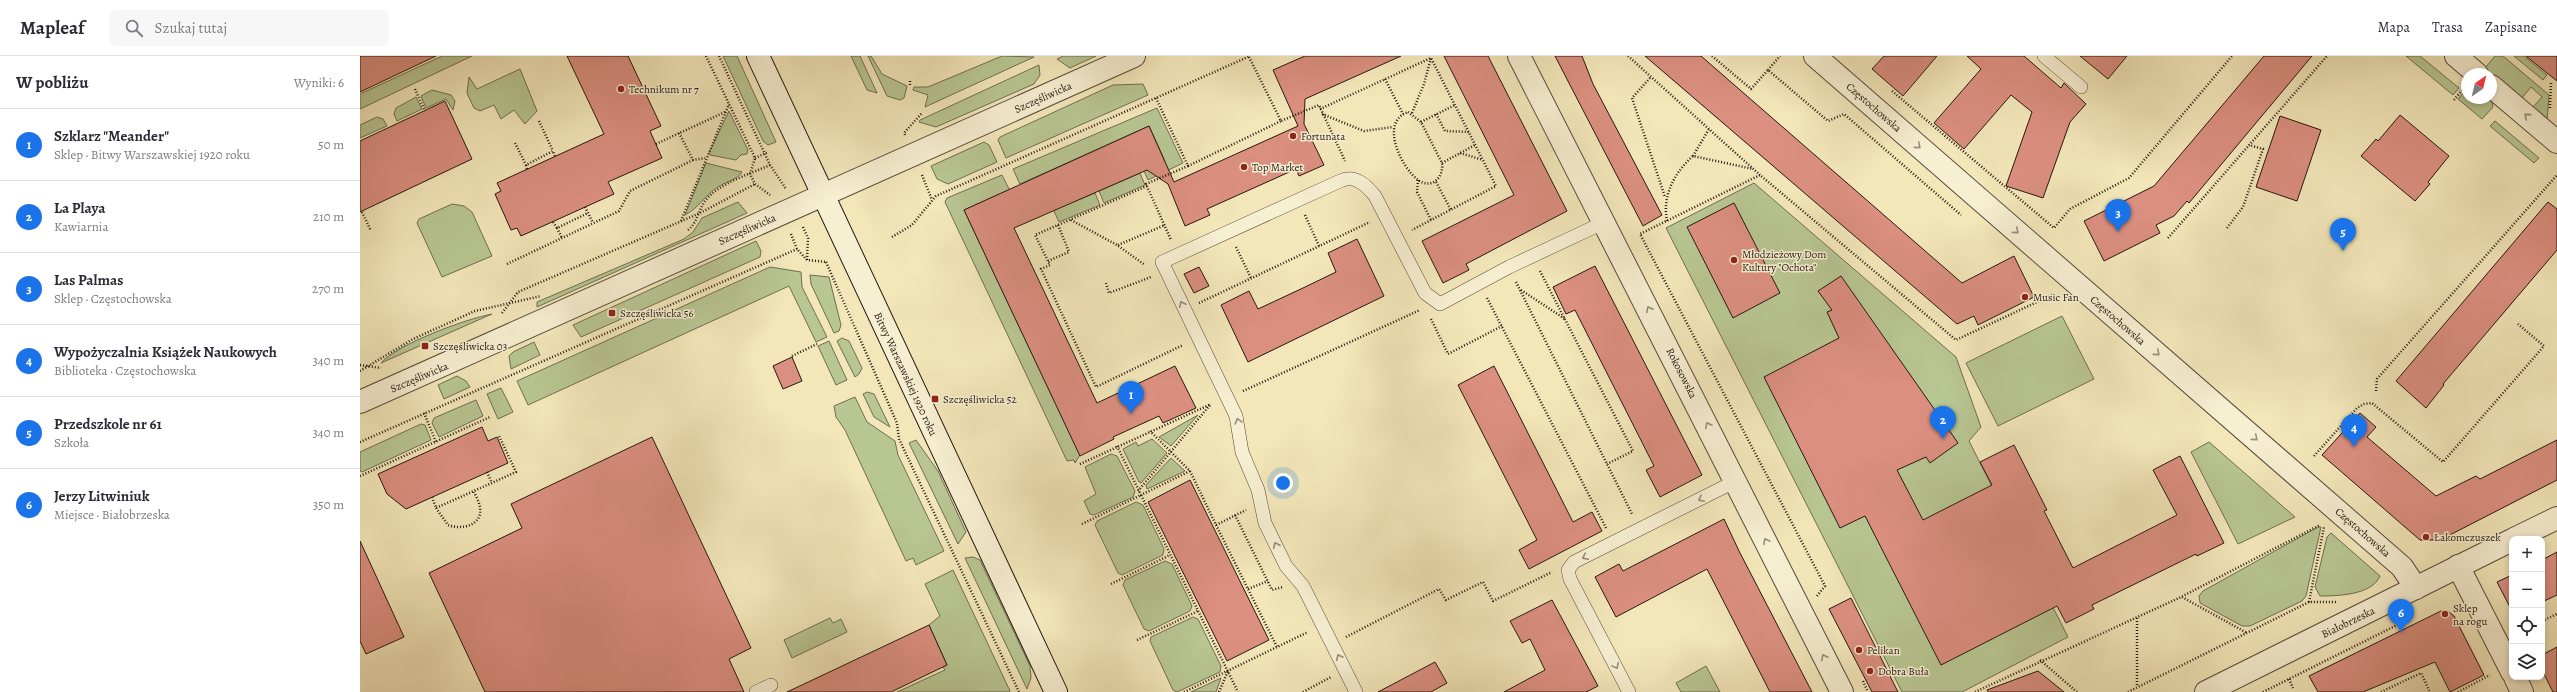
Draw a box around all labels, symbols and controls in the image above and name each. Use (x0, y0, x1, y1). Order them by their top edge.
search box (109, 10, 389, 46)
text: Mapleaf (20, 15, 85, 41)
icon: search (123, 17, 145, 39)
text: Szukaj tutaj (155, 18, 227, 38)
text: Mapa (2378, 18, 2410, 37)
text: Trasa (2432, 18, 2463, 37)
text: Zapisane (2485, 18, 2537, 37)
north arrow (2461, 68, 2497, 104)
text: W pobliżu (16, 71, 88, 94)
text: Wyniki: 6 (294, 74, 344, 91)
street label: Szczęśliwicka (1012, 78, 1075, 117)
street label: Częstochowska (1843, 79, 1905, 136)
place label: Technikum nr 7 (629, 82, 699, 97)
marker: Technikum nr 7 (616, 84, 626, 94)
one-way arrow (2525, 114, 2532, 121)
text: Szklarz "Meander" (54, 126, 169, 146)
place label: Fortunata (1301, 129, 1346, 144)
marker: Fortunata (1288, 131, 1298, 141)
text: 1 (27, 136, 31, 153)
text: 50 m (318, 136, 344, 153)
one-way arrow (1914, 141, 1921, 148)
text: Sklep · Bitwy Warszawskiej 1920 roku (54, 146, 250, 163)
place label: Top Market (1252, 160, 1304, 175)
marker: Top Market (1239, 162, 1249, 172)
text: La Playa (54, 198, 105, 218)
pin: 3 (2105, 199, 2131, 232)
text: 2 (26, 208, 32, 225)
text: 210 m (313, 208, 344, 225)
street label: Szczęśliwicka (716, 210, 779, 249)
text: Kawiarnia (54, 218, 109, 235)
pin: 5 (2330, 218, 2356, 251)
one-way arrow (2012, 227, 2019, 234)
place label: Młodzieżowy Dom Kultury "Ochota" (1742, 247, 1826, 275)
marker: Młodzieżowy Dom Kultury "Ochota" (1729, 255, 1739, 265)
text: Las Palmas (54, 270, 123, 290)
text: 3 (26, 280, 32, 297)
text: 270 m (312, 280, 344, 297)
text: Sklep · Częstochowska (54, 290, 172, 307)
place label: Music Fan (2033, 290, 2079, 305)
marker: Music Fan (2020, 292, 2030, 302)
street label: Częstochowska (2087, 292, 2149, 349)
one-way arrow (1179, 300, 1187, 308)
place label: Szczęśliwicka 56 (620, 306, 694, 321)
one-way arrow (1646, 306, 1654, 313)
marker: Szczęśliwicka 56 (607, 308, 617, 318)
street label: Bitwy Warszawskiej 1920 roku (870, 310, 941, 438)
place label: Szczęśliwicka 03 (433, 339, 507, 354)
marker: Szczęśliwicka 03 (420, 341, 430, 351)
text: Wypożyczalnia Książek Naukowych (54, 342, 277, 362)
street label: Rokosowska (1662, 345, 1701, 402)
one-way arrow (2152, 348, 2160, 356)
text: 4 (26, 352, 32, 369)
text: 340 m (312, 352, 344, 369)
street label: Szczęśliwicka (388, 358, 451, 396)
text: Biblioteka · Częstochowska (54, 362, 196, 379)
pin: 1 (1118, 381, 1144, 414)
place label: Szczęśliwicka 52 (943, 392, 1017, 407)
marker: Szczęśliwicka 52 (930, 394, 940, 404)
pin: 2 (1930, 406, 1956, 439)
text: Przedszkole nr 61 (54, 414, 162, 434)
pin: 4 (2341, 414, 2367, 447)
one-way arrow (1234, 418, 1243, 425)
one-way arrow (1705, 422, 1713, 429)
text: 5 (26, 424, 32, 441)
text: 340 m (312, 424, 344, 441)
text: Szkoła (54, 434, 89, 451)
one-way arrow (2250, 434, 2258, 441)
your location (1273, 473, 1293, 493)
text: Jerzy Litwiniuk (54, 486, 150, 506)
one-way arrow (1698, 494, 1705, 501)
text: 6 (26, 496, 32, 513)
text: 350 m (313, 496, 344, 513)
street label: Częstochowska (2332, 504, 2394, 561)
text: Miejsce · Białobrzeska (54, 506, 170, 523)
place label: Łakomczuszek (2434, 530, 2501, 545)
marker: Łakomczuszek (2421, 532, 2431, 542)
map controls (2509, 536, 2545, 680)
button: + (2509, 536, 2545, 572)
one-way arrow (1763, 538, 1771, 545)
one-way arrow (1273, 541, 1281, 549)
one-way arrow (1582, 552, 1589, 560)
button: − (2509, 572, 2545, 608)
pin: 6 (2388, 599, 2414, 632)
place label: Sklep na rogu (2453, 601, 2487, 629)
street label: Białobrzeska (2319, 603, 2378, 642)
button: locate (2509, 608, 2545, 644)
marker: Sklep na rogu (2440, 609, 2450, 619)
place label: Pelikan (1867, 643, 1900, 658)
button: layers (2509, 644, 2545, 680)
marker: Pelikan (1854, 645, 1864, 655)
one-way arrow (1336, 654, 1344, 661)
one-way arrow (1822, 654, 1829, 661)
one-way arrow (1611, 662, 1618, 669)
place label: Dobra Buła (1878, 664, 1930, 679)
marker: Dobra Buła (1865, 666, 1875, 676)

